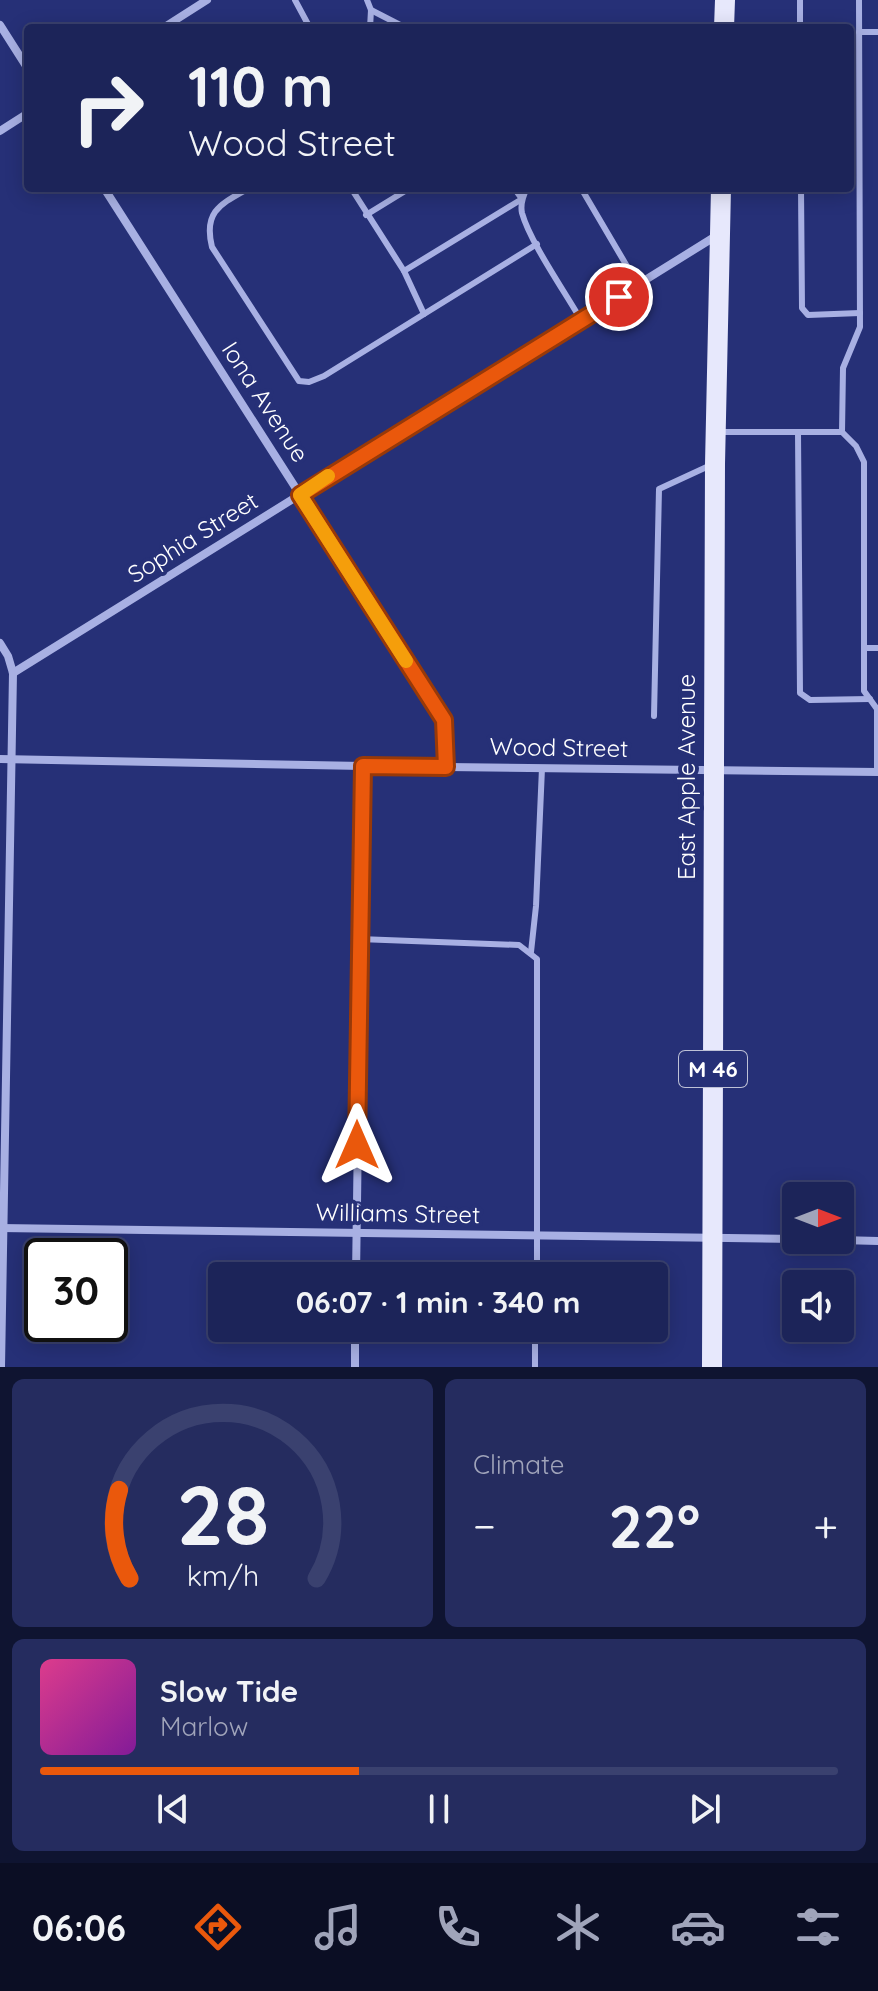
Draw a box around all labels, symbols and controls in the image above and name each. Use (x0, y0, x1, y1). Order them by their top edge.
text: 110 m (188, 51, 333, 121)
icon: right (56, 56, 160, 160)
text: Wood Street (188, 120, 396, 165)
pin (585, 263, 653, 331)
icon: arrive (597, 275, 641, 319)
street label: Iona Avenue (216, 336, 316, 467)
street label: Sophia Street (122, 485, 263, 589)
street label: East Apple Avenue (671, 674, 701, 880)
street label: Wood Street (490, 731, 629, 763)
road number: M 46 (679, 1051, 747, 1087)
position arrow (315, 1103, 399, 1187)
north arrow (782, 1182, 854, 1254)
map controls (782, 1182, 854, 1342)
street label: Williams Street (316, 1197, 480, 1229)
speed limit sign: 30 (24, 1238, 128, 1342)
button: sound (782, 1270, 854, 1342)
text: 06:07 · 1 min · 340 m (296, 1283, 580, 1321)
text: Climate (473, 1448, 564, 1481)
text: 28 (176, 1462, 269, 1566)
text: 22° (609, 1488, 700, 1563)
text: − (473, 1498, 496, 1553)
text: + (813, 1498, 838, 1553)
text: km/h (186, 1557, 259, 1593)
text: Slow Tide (160, 1672, 298, 1710)
text: Marlow (160, 1710, 248, 1743)
icon: previous (151, 1787, 195, 1831)
icon: pause (417, 1787, 461, 1831)
icon: next (683, 1787, 727, 1831)
icon: directions (190, 1899, 246, 1955)
icon: music (310, 1899, 366, 1955)
icon: phone (430, 1899, 486, 1955)
icon: climate (550, 1899, 606, 1955)
icon: car (670, 1899, 726, 1955)
icon: filters (790, 1899, 846, 1955)
text: 06:06 (32, 1905, 126, 1950)

